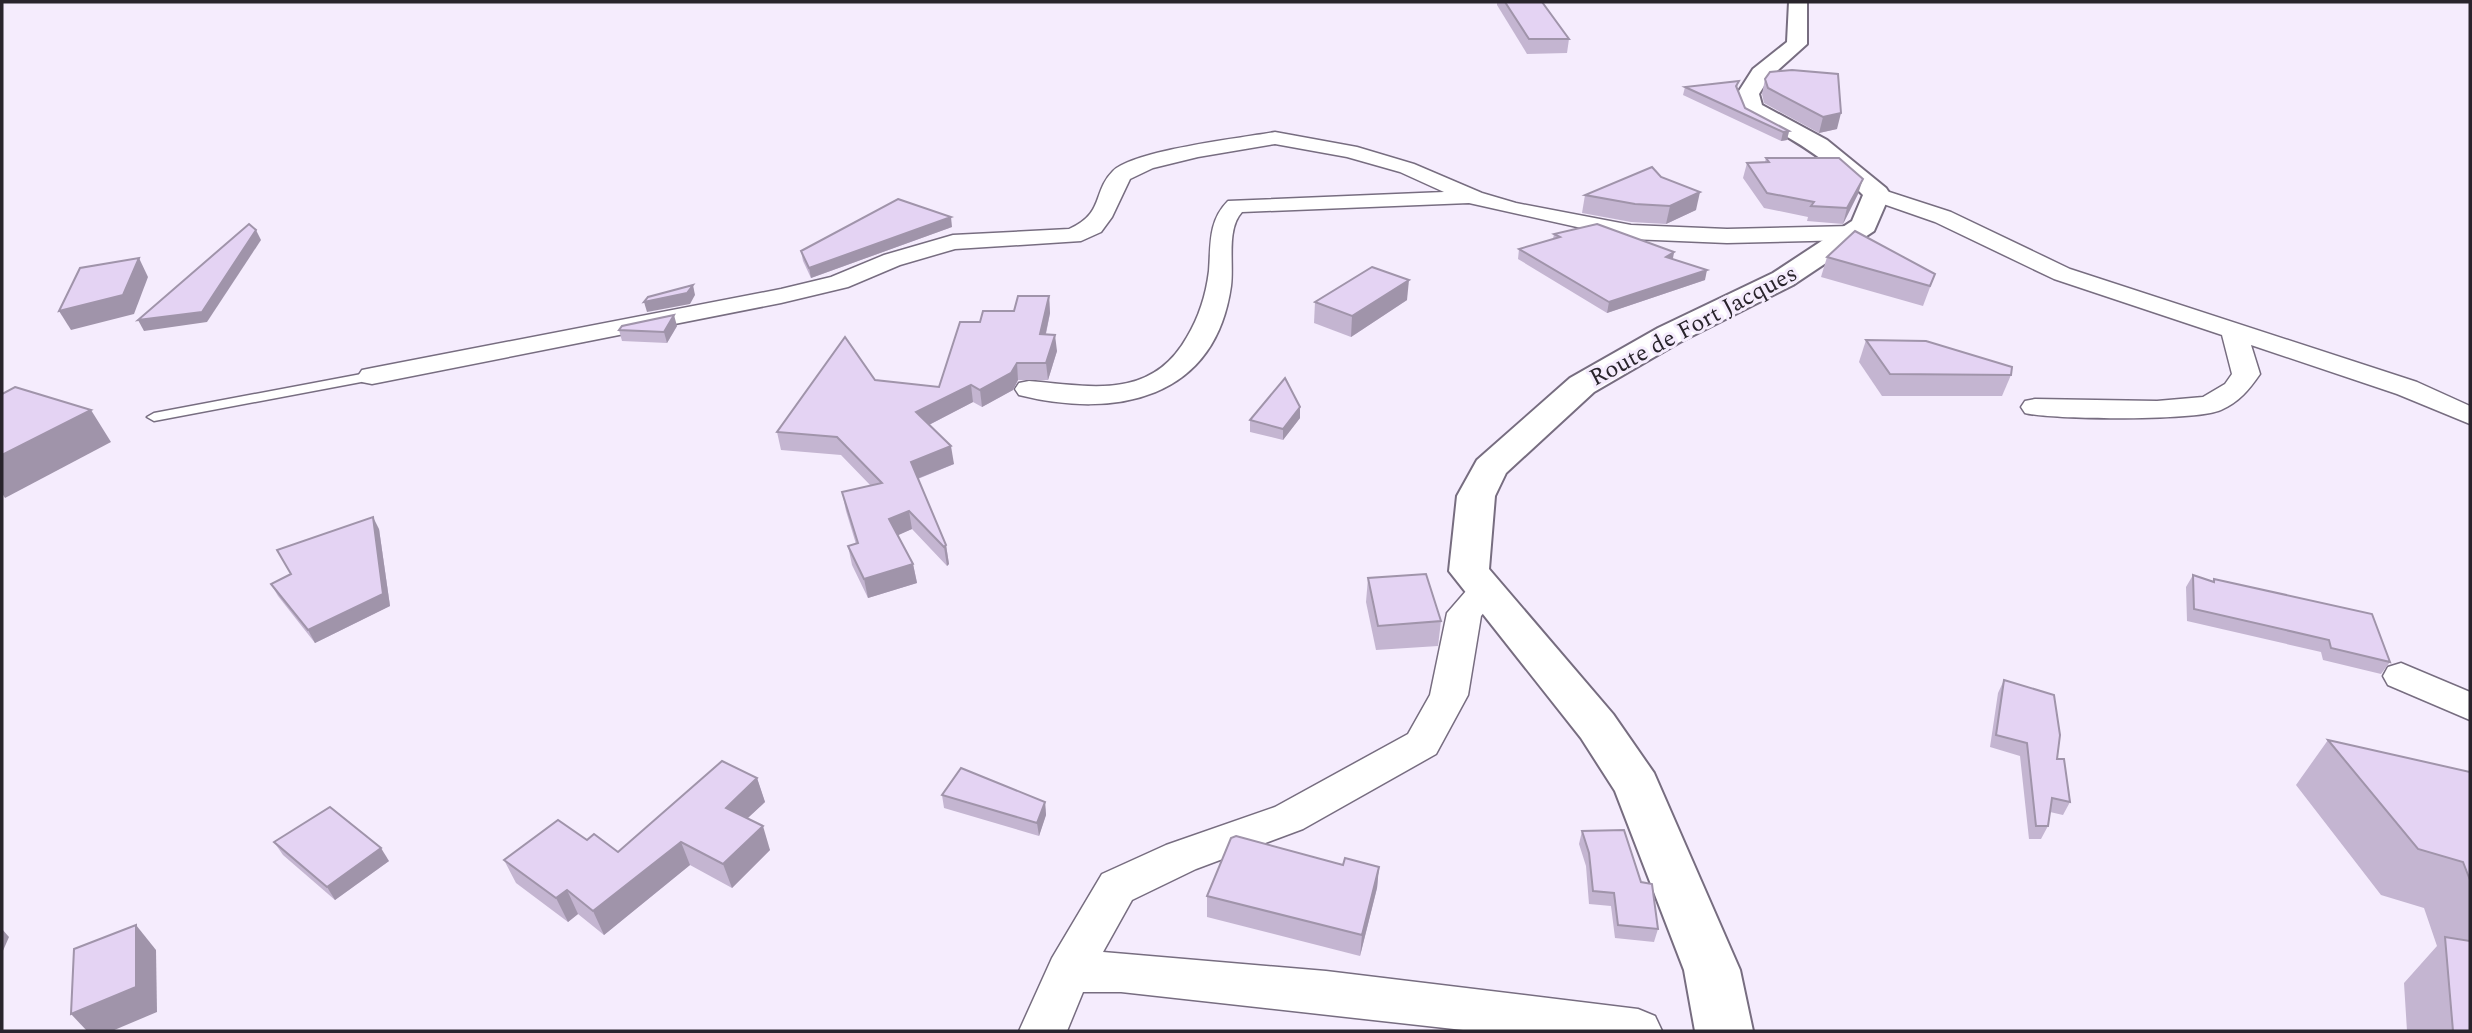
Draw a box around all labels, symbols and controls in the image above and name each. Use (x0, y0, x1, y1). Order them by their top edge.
street label: Route de Fort Jacques (1583, 256, 1804, 396)

